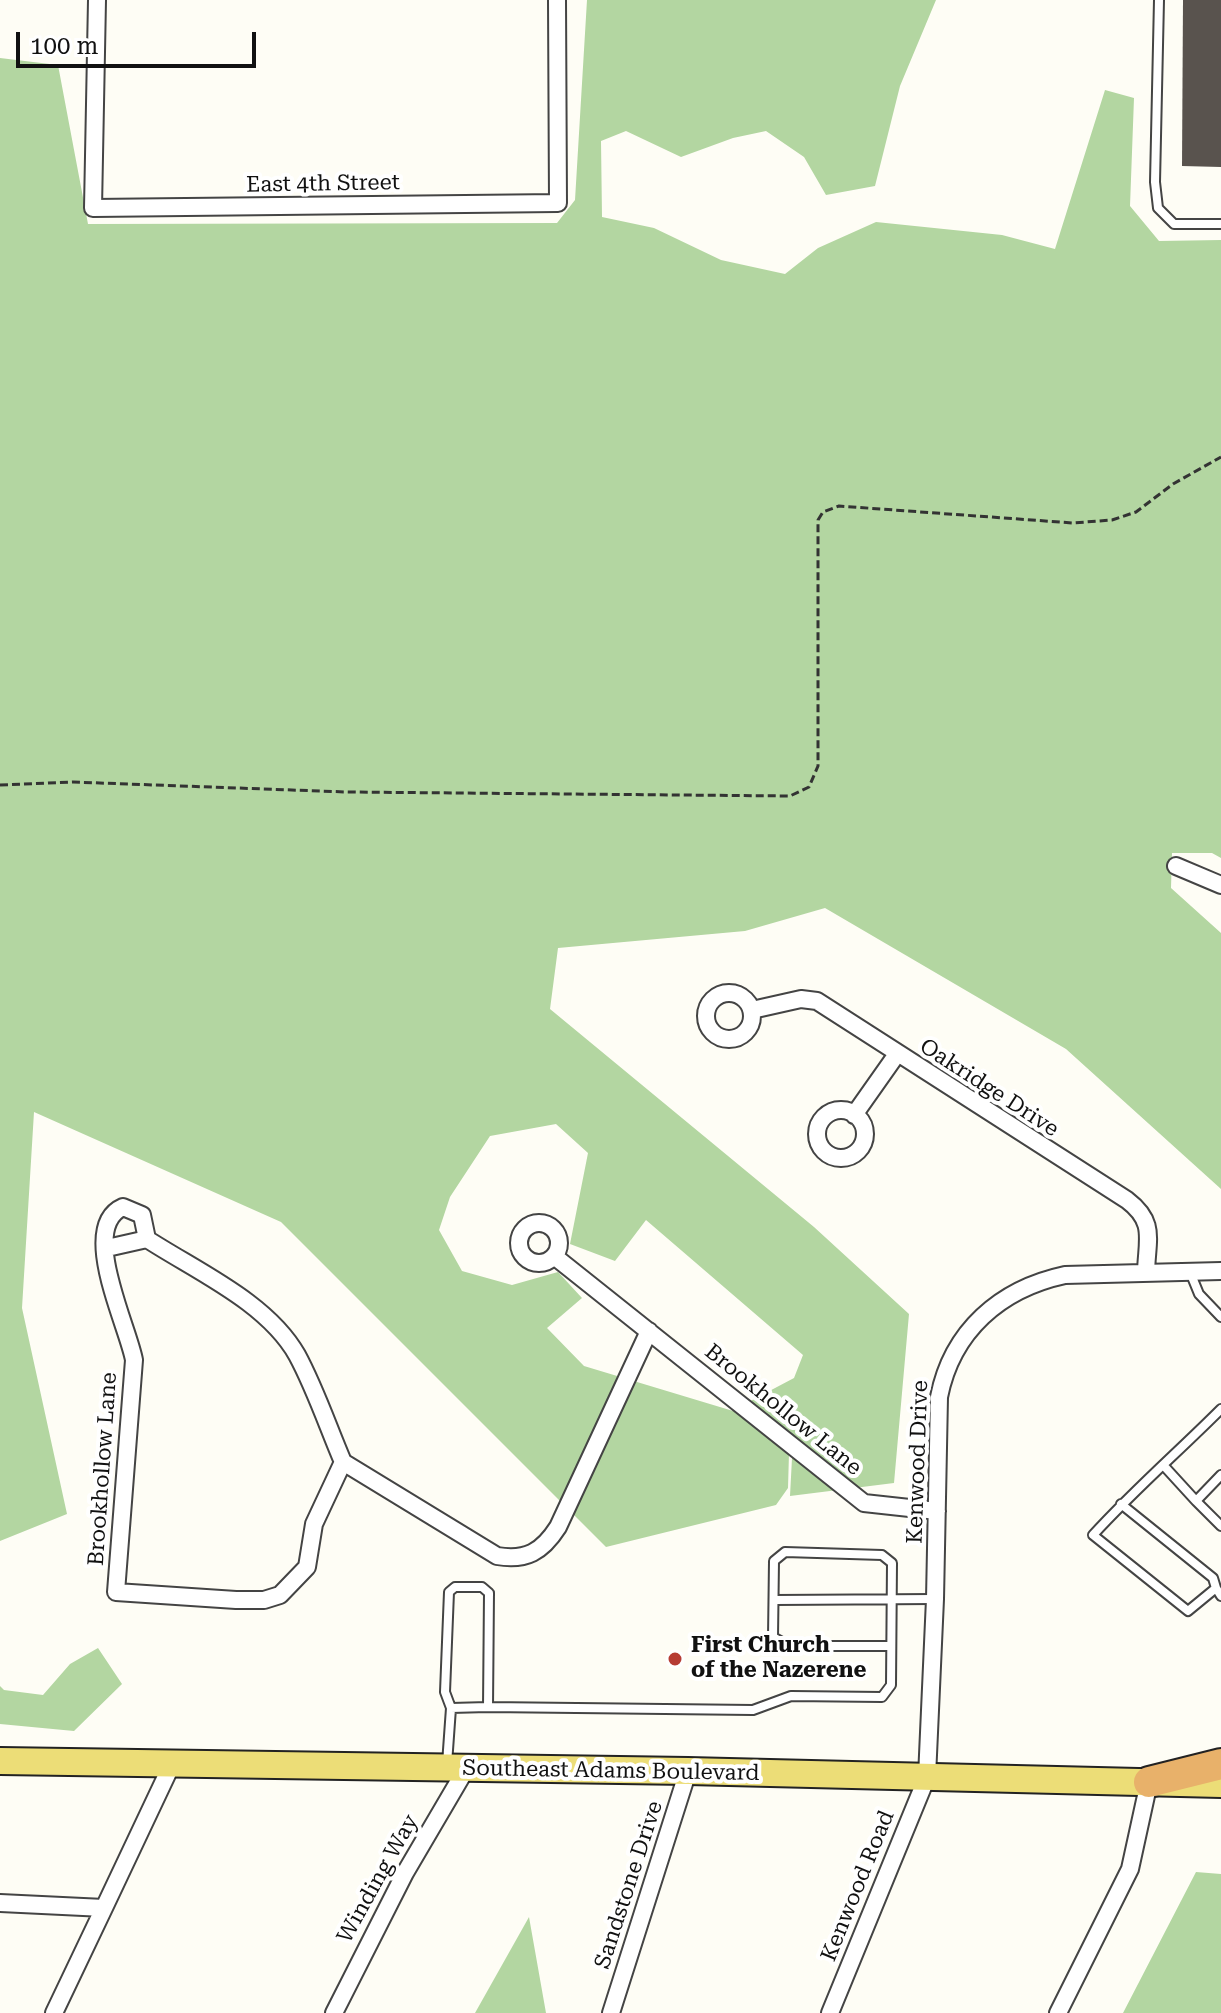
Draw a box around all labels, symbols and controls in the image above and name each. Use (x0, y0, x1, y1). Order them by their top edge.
scale bar (20, 16, 260, 66)
text: 100 m (30, 32, 98, 60)
street label: East 4th Street (246, 169, 400, 199)
street label: Oakridge Drive (914, 1033, 1064, 1143)
street label: Brookhollow Lane (699, 1339, 867, 1481)
street label: Brookhollow Lane (83, 1371, 123, 1567)
street label: Kenwood Drive (902, 1380, 934, 1544)
place label: First Church of the Nazerene (691, 1633, 866, 1684)
marker: First Church of the Nazerene (666, 1650, 684, 1668)
street label: Southeast Adams Boulevard (462, 1755, 760, 1787)
street label: Sandstone Drive (589, 1798, 669, 1972)
street label: Kenwood Road (816, 1807, 900, 1965)
street label: Winding Way (332, 1810, 424, 1948)

